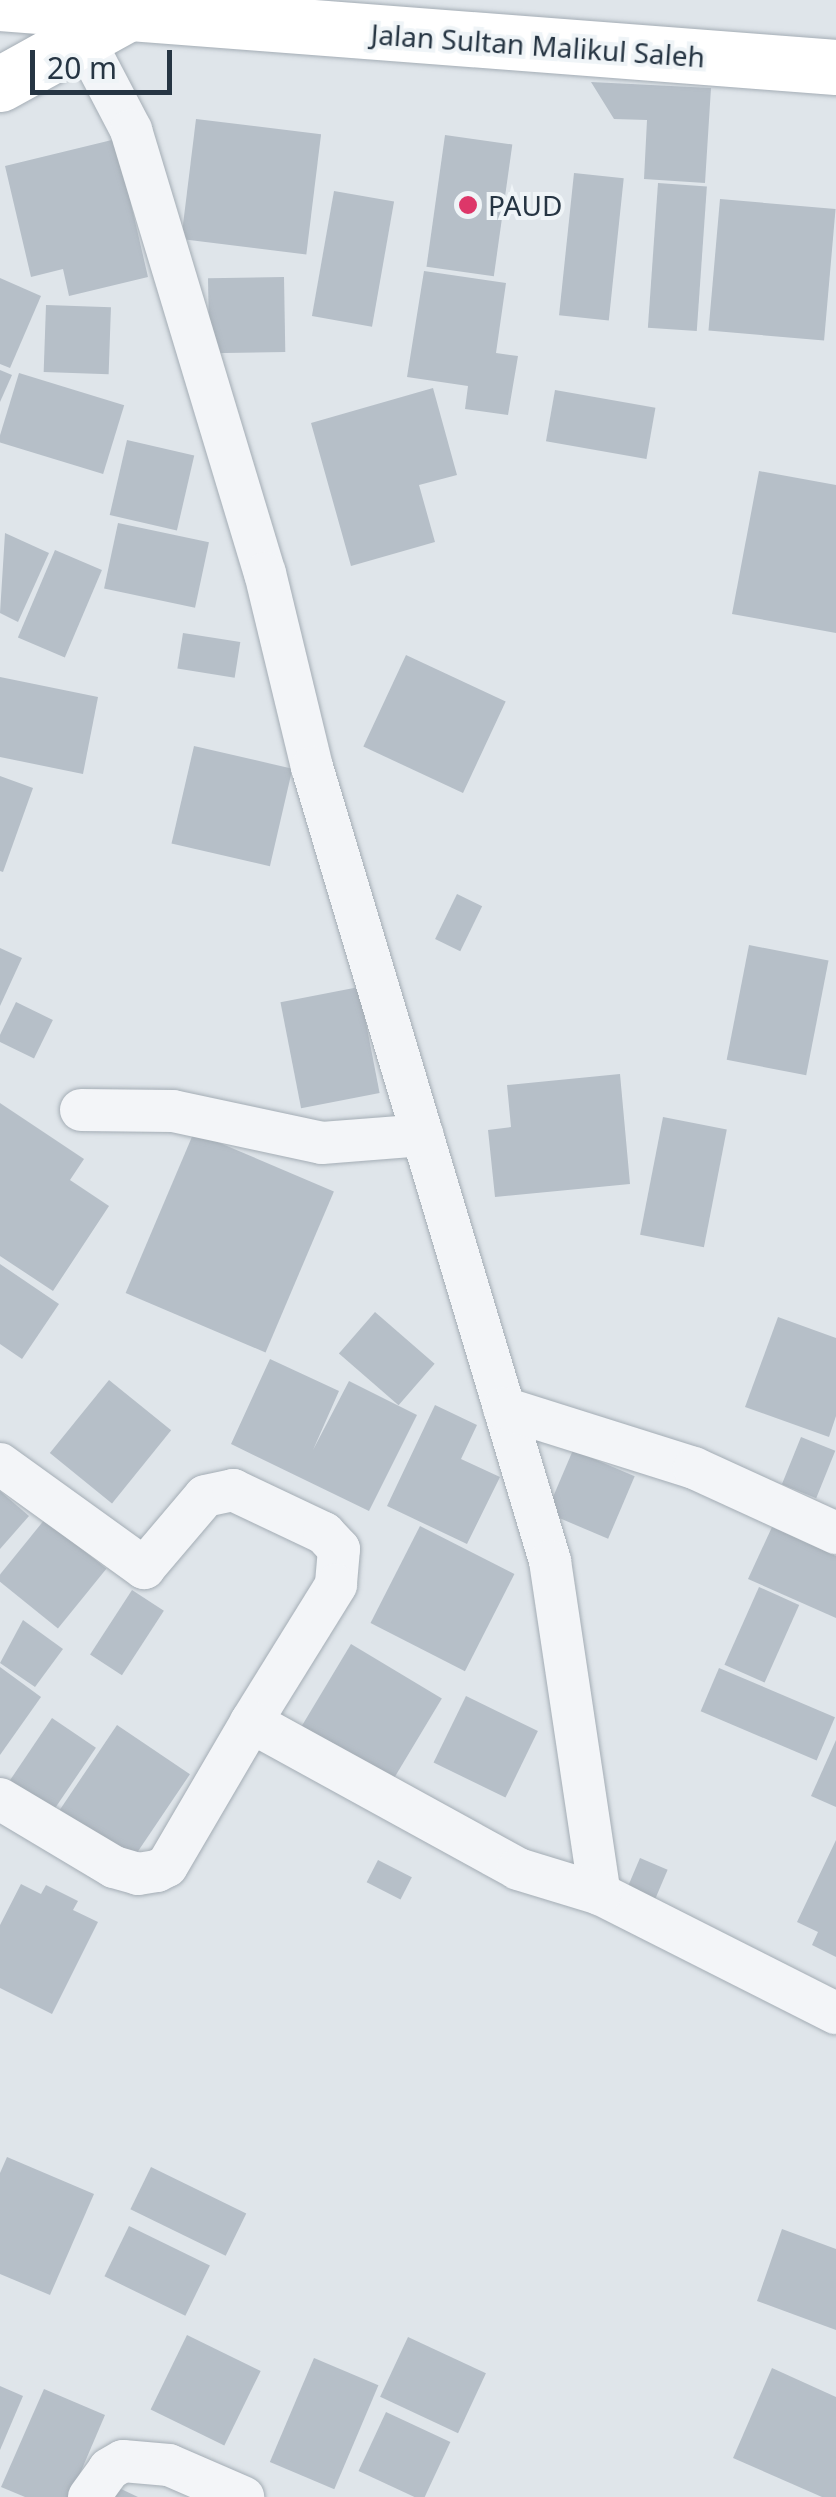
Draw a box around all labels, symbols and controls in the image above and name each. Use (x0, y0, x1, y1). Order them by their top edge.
street label: Jalan Sultan Malikul Saleh (370, 17, 706, 73)
scale bar (35, 30, 178, 92)
text: 20 m (47, 47, 117, 88)
place label: PAUD (488, 188, 562, 222)
marker: PAUD (457, 194, 479, 216)

